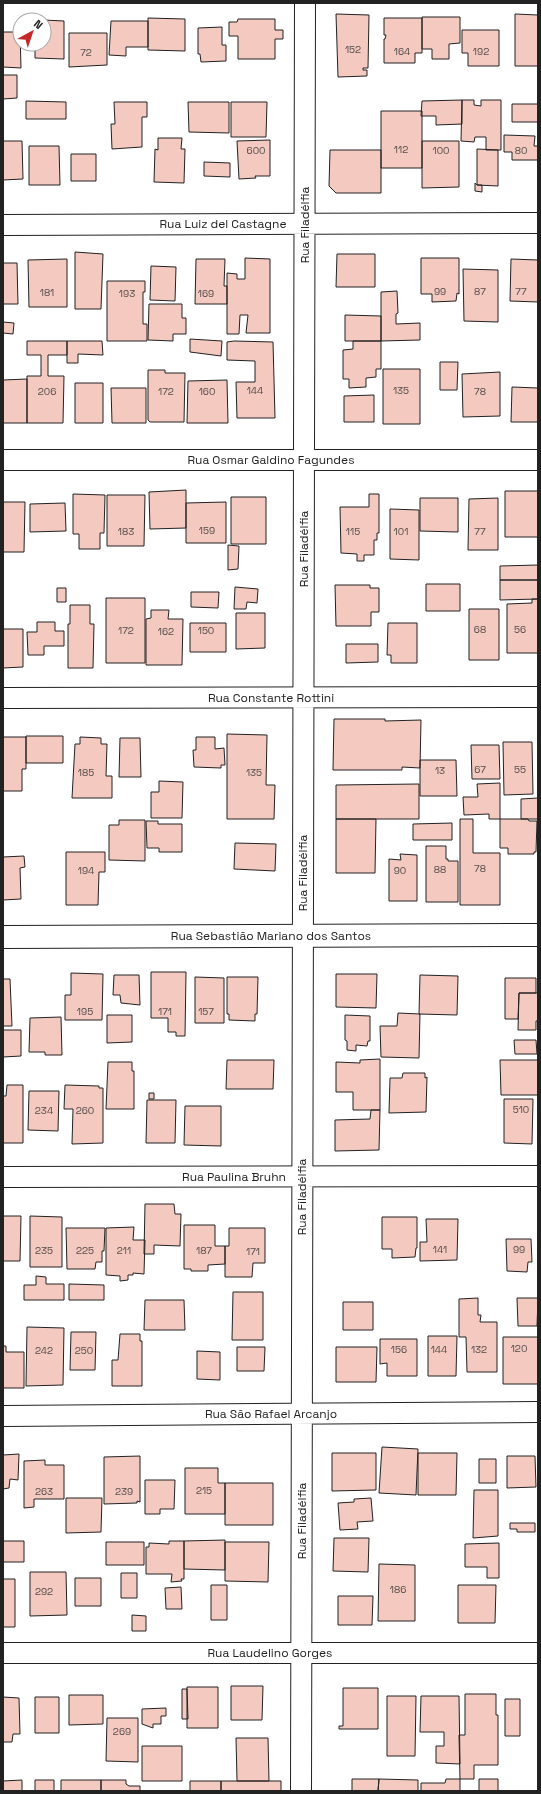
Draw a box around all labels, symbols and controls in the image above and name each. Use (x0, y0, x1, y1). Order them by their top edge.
north arrow (12, 12, 52, 52)
text: N (31, 17, 46, 32)
house number: 152 (345, 43, 361, 56)
house number: 164 (394, 45, 410, 58)
house number: 192 (473, 45, 489, 58)
house number: 72 (80, 46, 92, 59)
house number: 112 (394, 143, 408, 156)
house number: 600 (247, 144, 265, 157)
house number: 100 (433, 144, 450, 157)
house number: 80 (515, 144, 527, 157)
street label: Rua Filadélfia (297, 187, 313, 263)
street label: Rua Luiz del Castagne (159, 216, 287, 232)
house number: 99 (434, 285, 446, 298)
house number: 87 (474, 285, 486, 298)
house number: 77 (515, 285, 527, 298)
house number: 181 (40, 286, 54, 299)
house number: 193 (119, 287, 135, 300)
house number: 169 (198, 287, 214, 300)
house number: 144 (247, 384, 263, 397)
house number: 135 (393, 384, 409, 397)
house number: 206 (38, 385, 56, 398)
house number: 172 (158, 385, 174, 398)
house number: 160 (199, 385, 215, 398)
house number: 78 (474, 385, 486, 398)
street label: Rua Osmar Galdino Fagundes (187, 452, 355, 468)
street label: Rua Filadélfia (296, 511, 312, 587)
house number: 159 (199, 524, 215, 537)
house number: 183 (118, 525, 134, 538)
house number: 115 (346, 525, 360, 538)
house number: 101 (394, 525, 408, 538)
house number: 77 (474, 525, 486, 538)
house number: 68 (474, 623, 486, 636)
house number: 56 (514, 623, 526, 636)
house number: 172 (118, 624, 134, 637)
house number: 150 (198, 624, 214, 637)
house number: 162 (158, 625, 174, 638)
street label: Rua Constante Rottini (208, 690, 334, 706)
house number: 67 (474, 763, 486, 776)
house number: 55 (514, 763, 526, 776)
house number: 13 (435, 764, 445, 777)
house number: 185 (78, 766, 94, 779)
house number: 135 (246, 766, 262, 779)
street label: Rua Filadélfia (295, 835, 311, 911)
house number: 78 (474, 862, 486, 875)
house number: 88 (434, 863, 446, 876)
house number: 194 (78, 864, 94, 877)
house number: 90 (394, 864, 406, 877)
street label: Rua Sebastião Mariano dos Santos (171, 928, 371, 944)
house number: 195 (77, 1005, 93, 1018)
house number: 171 (158, 1005, 172, 1018)
house number: 157 (198, 1005, 214, 1018)
house number: 510 (513, 1103, 529, 1116)
house number: 234 (35, 1104, 53, 1117)
house number: 260 (76, 1104, 94, 1117)
street label: Rua Filadélfia (294, 1159, 310, 1235)
street label: Rua Paulina Bruhn (182, 1169, 286, 1185)
house number: 141 (433, 1243, 447, 1256)
house number: 99 (513, 1243, 525, 1256)
house number: 235 (35, 1244, 53, 1257)
house number: 225 (76, 1244, 94, 1257)
house number: 211 (117, 1244, 131, 1257)
house number: 187 (196, 1244, 212, 1257)
house number: 171 (246, 1245, 260, 1258)
house number: 120 (511, 1342, 527, 1355)
house number: 156 (391, 1343, 407, 1356)
house number: 144 (431, 1343, 447, 1356)
house number: 132 (471, 1343, 487, 1356)
house number: 242 (35, 1344, 53, 1357)
house number: 250 (75, 1344, 93, 1357)
street label: Rua São Rafael Arcanjo (205, 1406, 337, 1422)
street label: Rua Filadélfia (294, 1483, 310, 1559)
house number: 215 (196, 1484, 212, 1497)
house number: 263 (35, 1485, 53, 1498)
house number: 239 (115, 1485, 133, 1498)
house number: 186 (390, 1583, 406, 1596)
house number: 292 (35, 1585, 53, 1598)
street label: Rua Laudelino Gorges (208, 1645, 332, 1661)
house number: 269 (113, 1725, 131, 1738)

